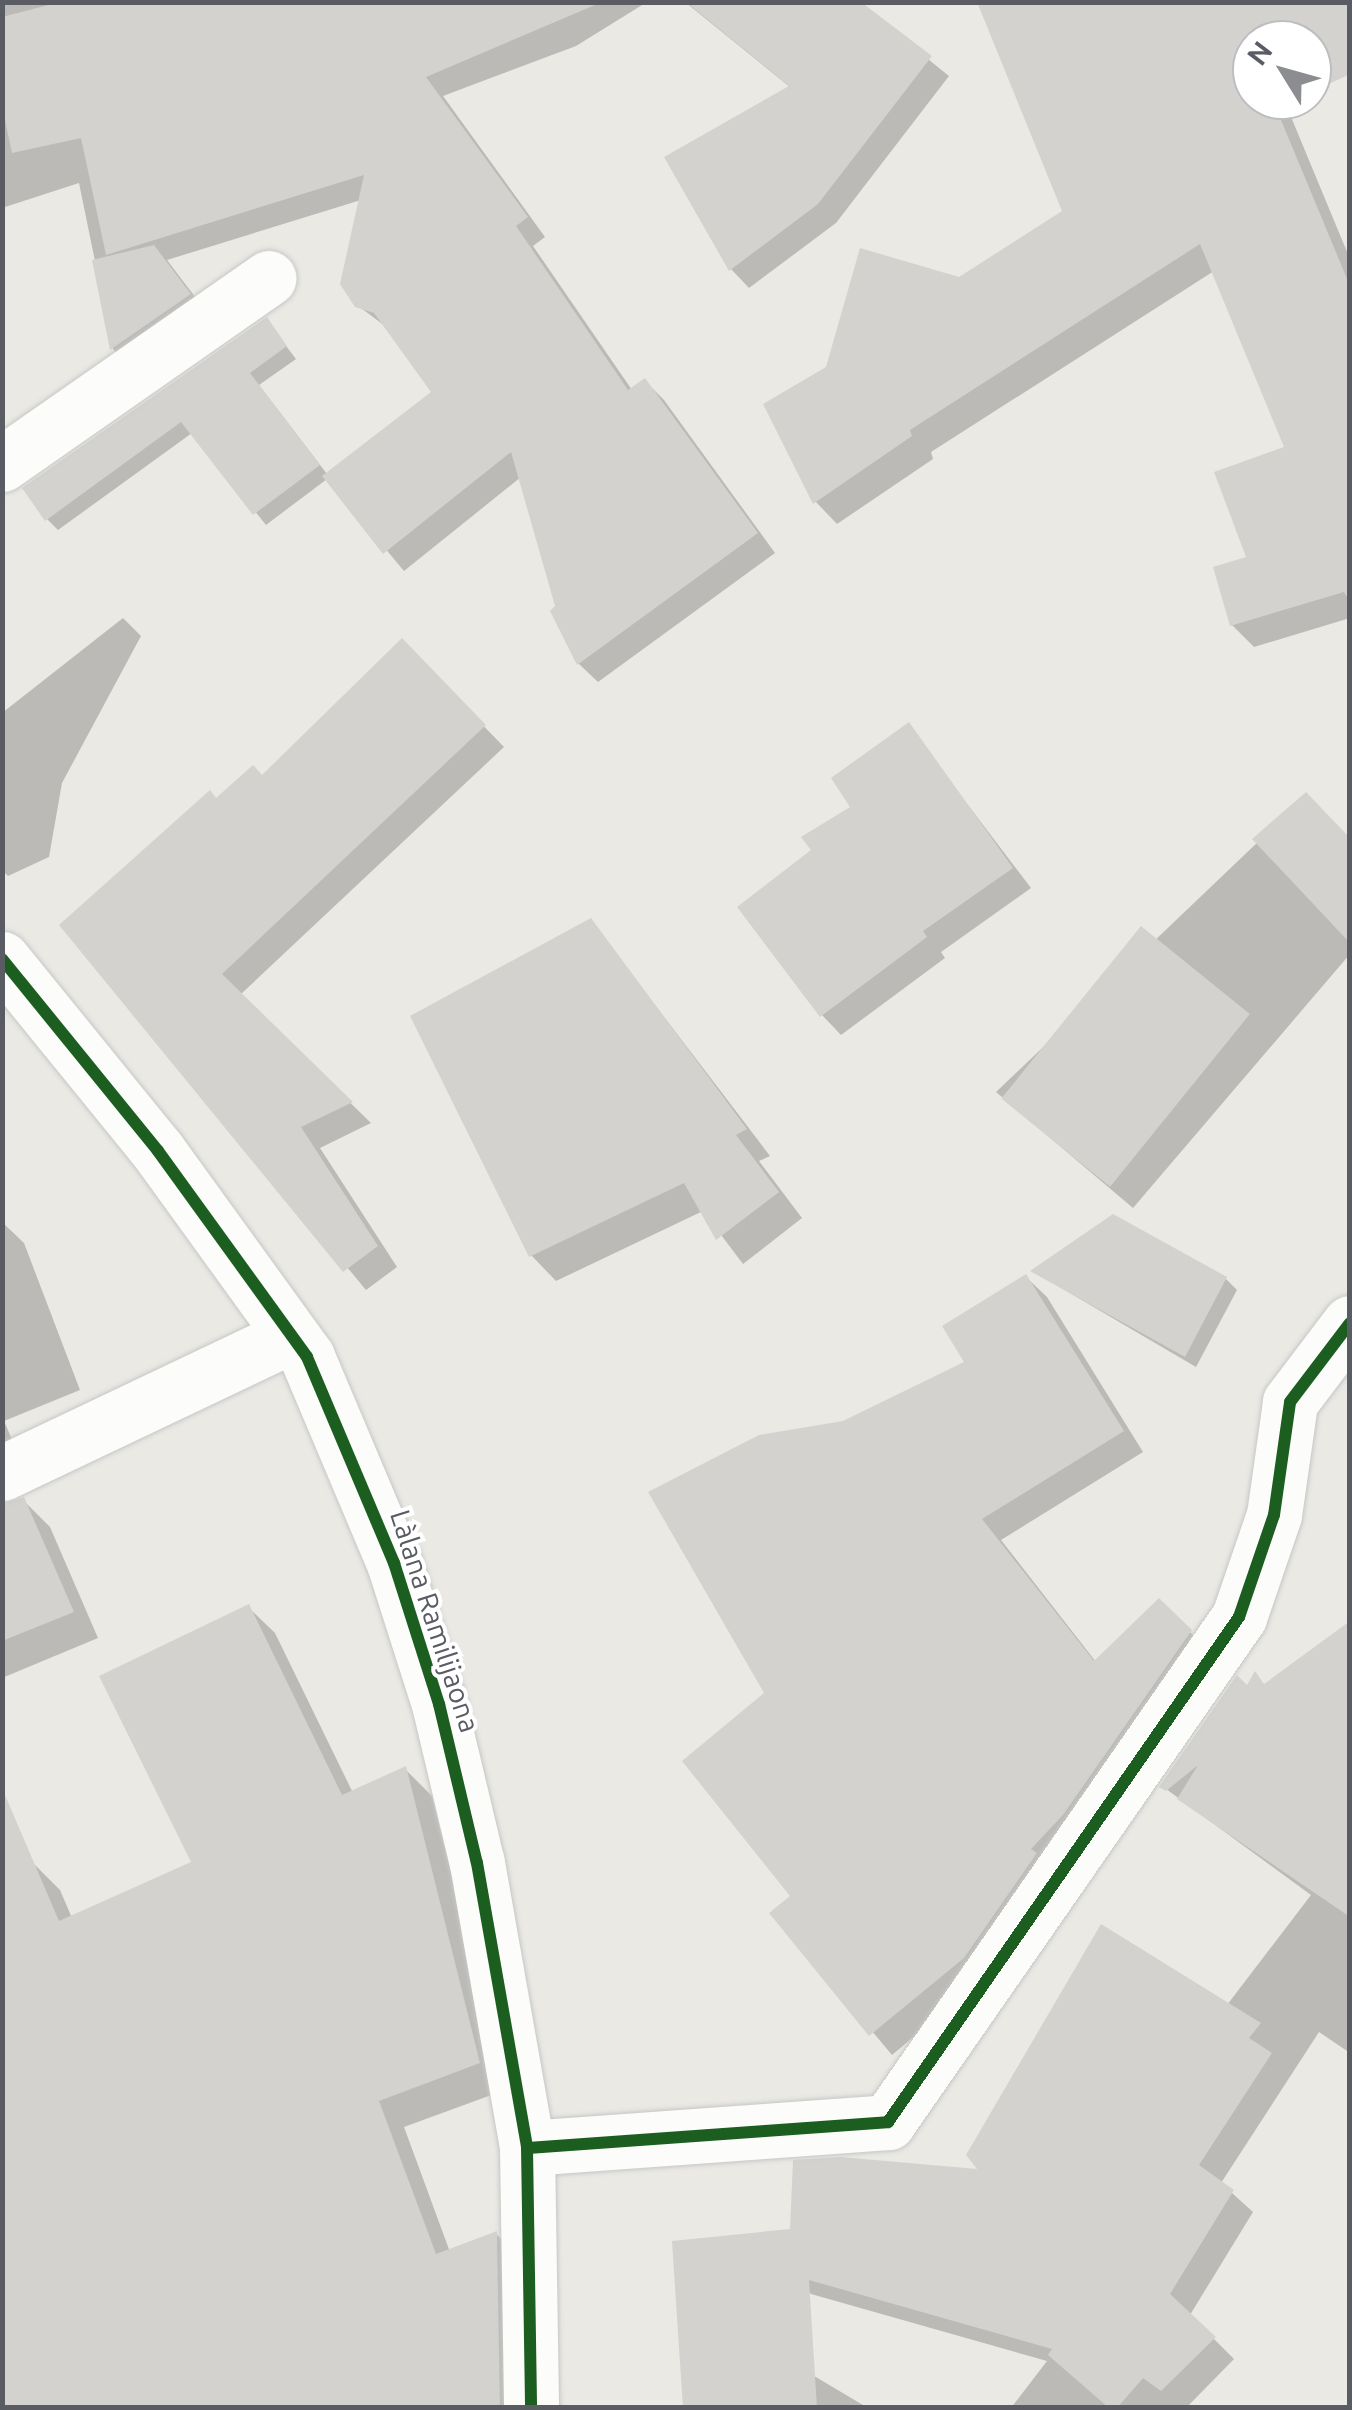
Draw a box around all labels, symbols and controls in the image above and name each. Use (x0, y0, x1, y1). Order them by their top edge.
north arrow (1232, 20, 1332, 120)
text: N (1241, 35, 1278, 71)
street label: Làlana Ramilijaona (383, 1505, 487, 1737)

